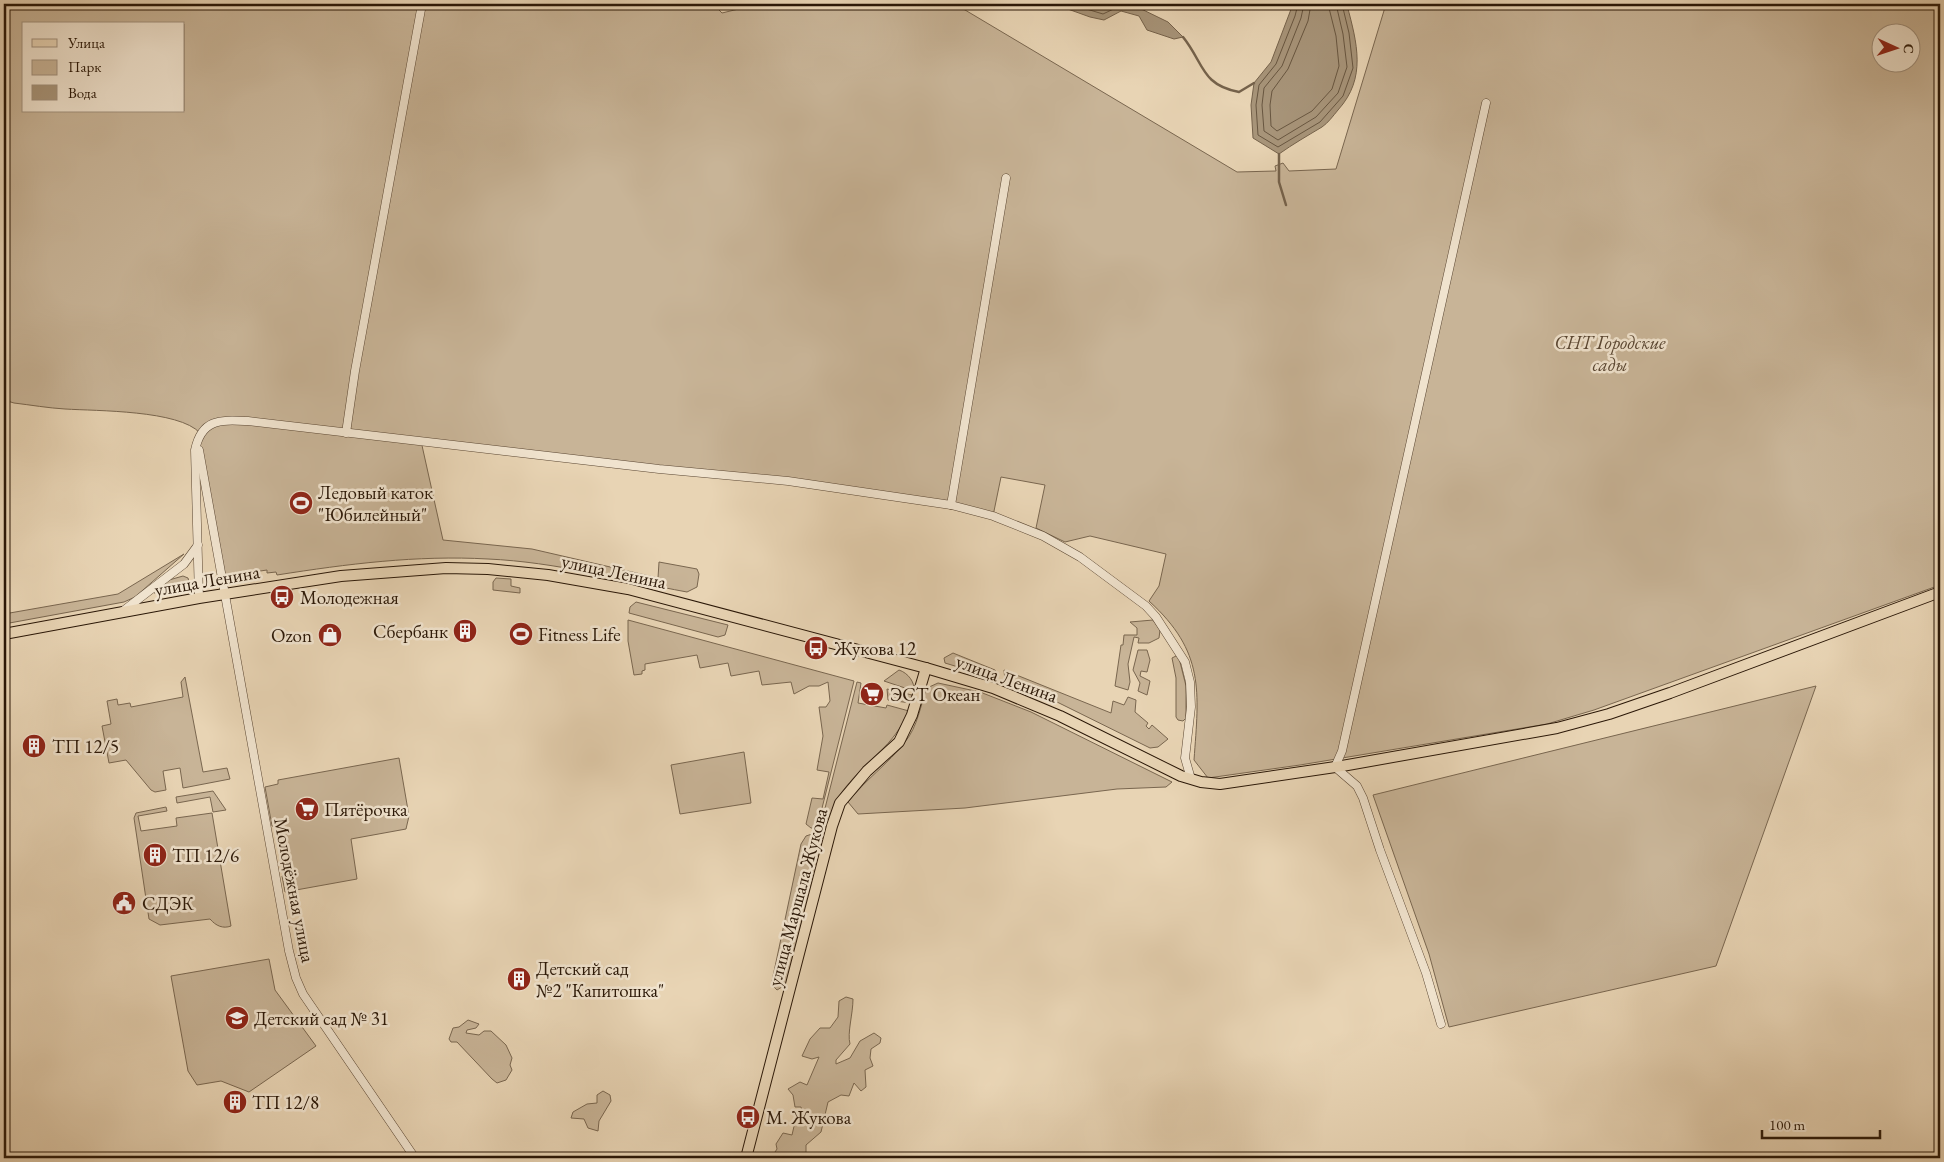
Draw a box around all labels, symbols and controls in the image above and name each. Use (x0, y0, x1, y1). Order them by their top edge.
legend (22, 22, 185, 112)
north arrow (1872, 22, 1922, 72)
text: Улица (67, 33, 105, 52)
text: С (1900, 43, 1918, 54)
text: Парк (68, 57, 101, 76)
text: Вода (68, 83, 97, 102)
park label: СНТ Городские сады (1554, 330, 1666, 377)
place label: Ледовый каток "Юбилейный" (318, 480, 433, 527)
sports icon: Ледовый каток "Юбилейный" (288, 490, 314, 516)
street label: улица Ленина (559, 548, 669, 595)
street label: улица Ленина (152, 559, 262, 602)
bus stop icon: Молодежная (269, 584, 295, 610)
place label: Молодежная (300, 585, 399, 610)
building icon: Сбербанк (452, 618, 478, 644)
place label: Сбербанк (373, 619, 448, 644)
sports icon: Fitness Life (508, 621, 534, 647)
shop icon: Ozon (317, 622, 343, 648)
place label: Fitness Life (538, 622, 621, 647)
place label: Ozon (271, 623, 312, 648)
bus stop icon: Жукова 12 (803, 635, 829, 661)
place label: Жукова 12 (833, 636, 916, 661)
street label: улица Ленина (953, 649, 1062, 709)
supermarket icon: ЭСТ Океан (859, 681, 885, 707)
place label: ЭСТ Океан (890, 682, 981, 707)
building icon: ТП 12/5 (21, 733, 47, 759)
place label: ТП 12/5 (52, 734, 119, 759)
supermarket icon: Пятёрочка (294, 796, 320, 822)
place label: Пятёрочка (324, 797, 408, 822)
street label: улица Маршала Жукова (762, 805, 833, 989)
street label: Молодёжная улица (268, 816, 321, 965)
building icon: ТП 12/6 (142, 842, 168, 868)
place label: ТП 12/6 (172, 843, 239, 868)
public building icon: СДЭК (111, 890, 137, 916)
place label: СДЭК (142, 891, 194, 916)
place label: Детский сад №2 "Капитошка" (536, 956, 664, 1003)
building icon: Детский сад №2 "Капитошка" (506, 966, 532, 992)
school or university icon: Детский сад № 31 (224, 1005, 250, 1031)
place label: Детский сад № 31 (254, 1006, 389, 1031)
building icon: ТП 12/8 (222, 1089, 248, 1115)
place label: ТП 12/8 (252, 1090, 319, 1115)
bus stop icon: М. Жукова (735, 1104, 761, 1130)
place label: М. Жукова (766, 1105, 852, 1130)
scale bar (1762, 1107, 1879, 1139)
text: 100 m (1769, 1115, 1806, 1134)

